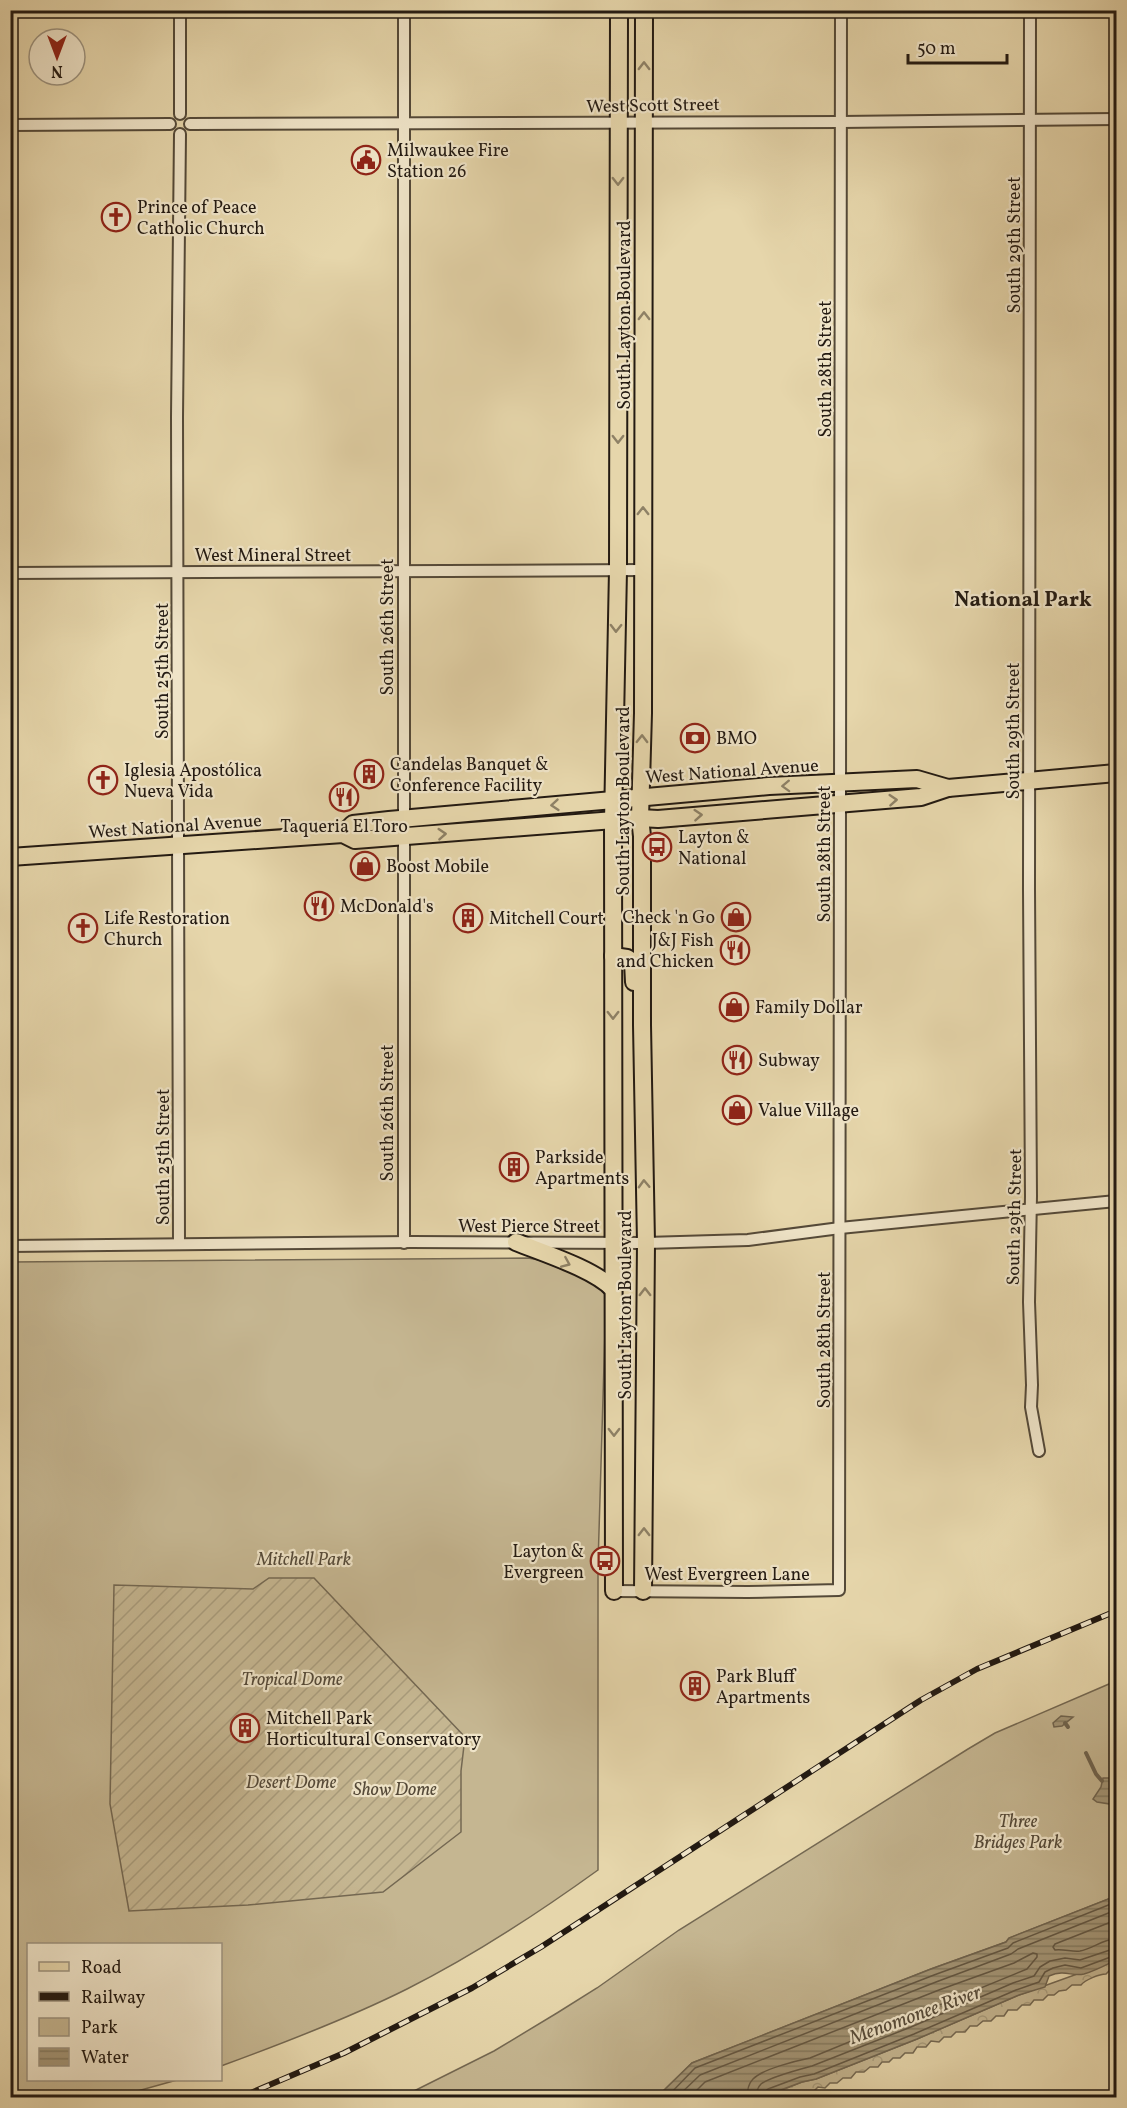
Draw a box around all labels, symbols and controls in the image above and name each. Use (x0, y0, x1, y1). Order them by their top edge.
north arrow (27, 27, 87, 87)
scale bar (908, 27, 1007, 65)
text: 50 m (917, 37, 956, 62)
text: N (51, 59, 63, 81)
one-way arrow (638, 62, 650, 71)
street label: West Scott Street (586, 93, 720, 120)
place label: Milwaukee Fire Station 26 (387, 139, 509, 185)
public building icon: Milwaukee Fire Station 26 (350, 144, 382, 176)
one-way arrow (612, 176, 624, 185)
street label: South 29th Street (1003, 177, 1028, 313)
place label: Prince of Peace Catholic Church (137, 196, 265, 242)
church icon: Prince of Peace Catholic Church (100, 201, 132, 233)
street label: South Layton Boulevard (613, 220, 638, 410)
street label: South 28th Street (814, 301, 839, 437)
one-way arrow (638, 312, 650, 321)
one-way arrow (612, 434, 624, 443)
one-way arrow (637, 507, 649, 516)
street label: West Mineral Street (195, 544, 351, 569)
street label: South 26th Street (376, 559, 401, 695)
district label: National Park (954, 586, 1092, 615)
street label: South 25th Street (151, 603, 176, 739)
one-way arrow (610, 624, 623, 633)
street label: South 29th Street (1002, 663, 1027, 799)
street label: South Layton Boulevard (612, 706, 637, 896)
bank icon: BMO (679, 722, 711, 754)
place label: BMO (716, 727, 757, 752)
one-way arrow (636, 734, 649, 743)
place label: Candelas Banquet & Conference Facility (390, 753, 549, 799)
street label: West National Avenue (645, 754, 820, 791)
building icon: Candelas Banquet & Conference Facility (353, 758, 385, 790)
place label: Iglesia Apostólica Nueva Vida (124, 759, 262, 805)
church icon: Iglesia Apostólica Nueva Vida (87, 764, 119, 796)
one-way arrow (782, 779, 791, 792)
restaurant icon: Taqueria El Toro (328, 781, 360, 813)
street label: South 28th Street (813, 786, 838, 922)
one-way arrow (888, 793, 897, 806)
one-way arrow (550, 798, 560, 811)
street label: West National Avenue (88, 809, 263, 846)
one-way arrow (694, 809, 703, 822)
place label: Taqueria El Toro (280, 815, 408, 840)
place label: Layton & National (678, 826, 750, 872)
one-way arrow (437, 828, 446, 841)
bus stop icon: Layton & National (641, 831, 673, 863)
shop icon: Boost Mobile (349, 850, 381, 882)
place label: Boost Mobile (386, 855, 489, 880)
restaurant icon: McDonald's (303, 890, 335, 922)
place label: McDonald's (340, 895, 434, 920)
shop icon: Check 'n Go (720, 901, 752, 933)
building icon: Mitchell Court (452, 902, 484, 934)
place label: Check 'n Go (623, 906, 715, 931)
place label: Life Restoration Church (104, 907, 230, 953)
place label: Mitchell Court (489, 907, 604, 932)
church icon: Life Restoration Church (67, 912, 99, 944)
place label: J&J Fish and Chicken (616, 929, 714, 975)
restaurant icon: J&J Fish and Chicken (719, 934, 751, 966)
shop icon: Family Dollar (718, 991, 750, 1023)
place label: Family Dollar (755, 996, 863, 1021)
one-way arrow (607, 1010, 619, 1019)
restaurant icon: Subway (721, 1044, 753, 1076)
street label: South 26th Street (376, 1045, 401, 1181)
place label: Subway (758, 1049, 820, 1074)
street label: South 25th Street (152, 1089, 177, 1225)
shop icon: Value Village (721, 1094, 753, 1126)
place label: Value Village (758, 1099, 859, 1124)
place label: Parkside Apartments (535, 1146, 629, 1192)
street label: South 29th Street (1002, 1148, 1029, 1286)
building icon: Parkside Apartments (498, 1151, 530, 1183)
one-way arrow (638, 1180, 651, 1189)
street label: South Layton Boulevard (614, 1210, 639, 1400)
street label: West Pierce Street (458, 1215, 600, 1240)
one-way arrow (560, 1256, 571, 1268)
street label: South 28th Street (813, 1272, 838, 1408)
one-way arrow (639, 1288, 651, 1297)
one-way arrow (608, 1427, 620, 1436)
one-way arrow (637, 1528, 650, 1537)
place label: Layton & Evergreen (503, 1540, 584, 1586)
bus stop icon: Layton & Evergreen (589, 1545, 621, 1577)
park label: Mitchell Park (256, 1548, 351, 1573)
street label: West Evergreen Lane (644, 1563, 810, 1588)
place label: Park Bluff Apartments (716, 1665, 810, 1711)
park label: Tropical Dome (241, 1668, 343, 1693)
building icon: Park Bluff Apartments (679, 1670, 711, 1702)
place label: Mitchell Park Horticultural Conservatory (266, 1707, 481, 1753)
building icon: Mitchell Park Horticultural Conservatory (229, 1712, 261, 1744)
park label: Desert Dome (246, 1771, 337, 1796)
park label: Show Dome (353, 1778, 437, 1803)
park label: Three Bridges Park (974, 1810, 1062, 1856)
legend (27, 1943, 222, 2081)
text: Road (81, 1956, 122, 1981)
water label: Menomonee River (845, 1979, 986, 2053)
text: Railway (81, 1986, 145, 2011)
text: Park (81, 2016, 118, 2041)
text: Water (81, 2046, 129, 2071)

